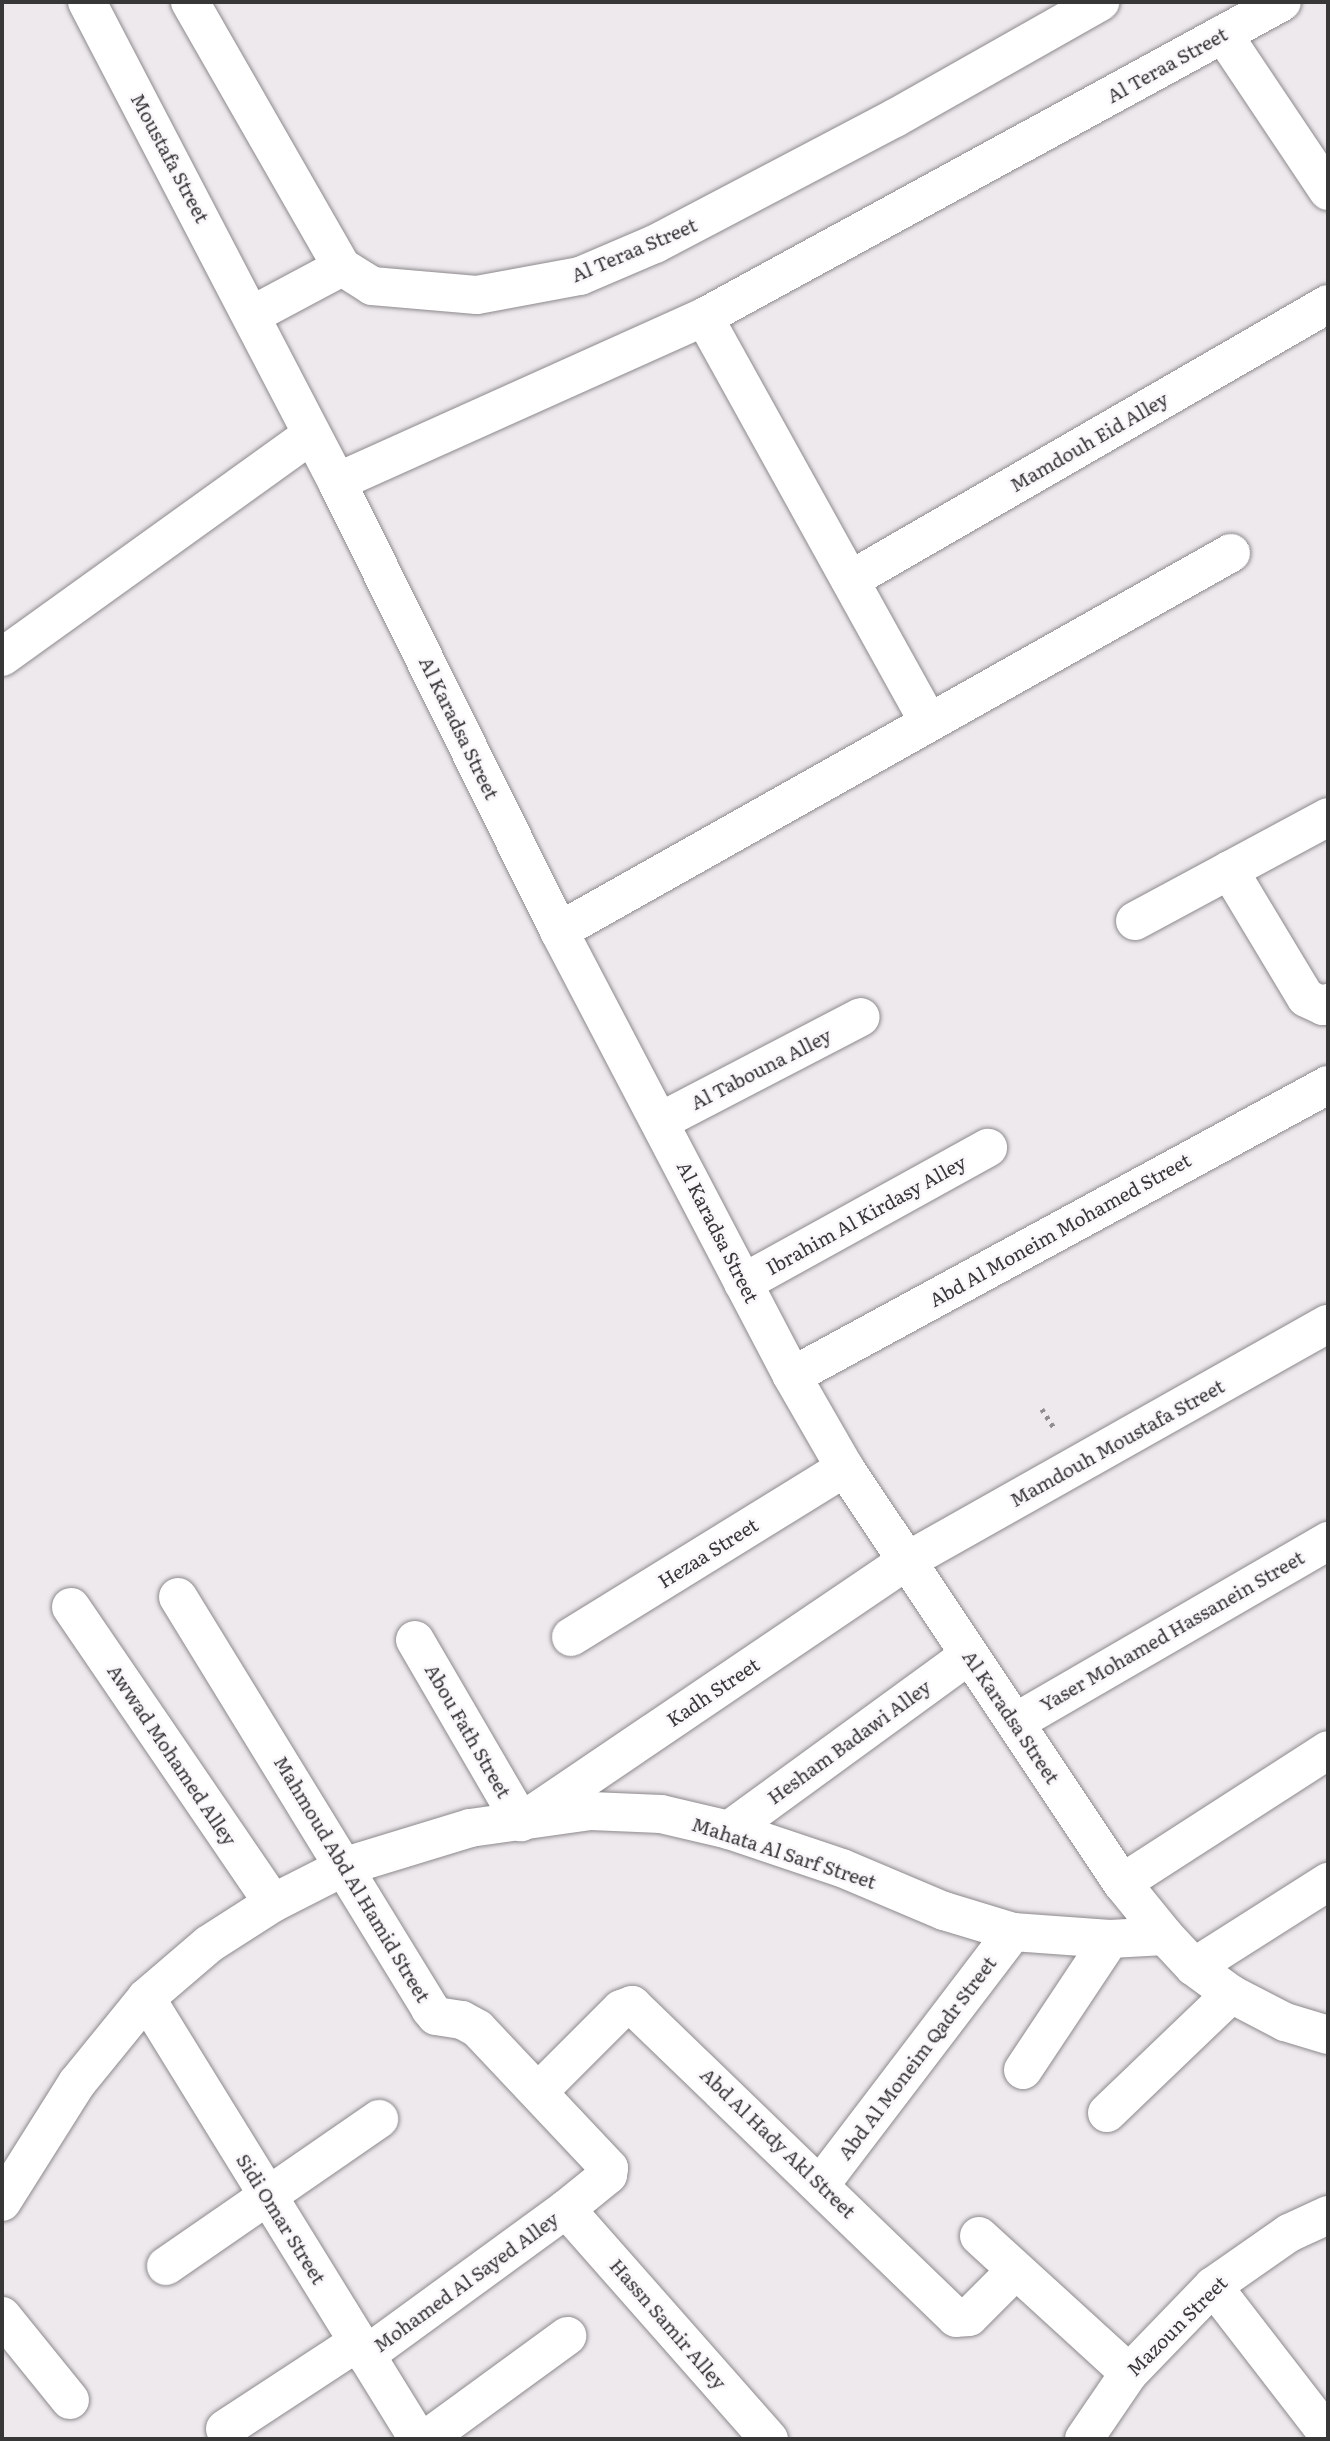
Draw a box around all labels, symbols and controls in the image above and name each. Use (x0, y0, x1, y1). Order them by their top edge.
street label: Al Teraa Street (1103, 23, 1231, 107)
street label: Moustafa Street (126, 89, 214, 227)
street label: Al Teraa Street (568, 213, 700, 287)
street label: Mamdouh Eid Alley (1006, 387, 1172, 497)
street label: Al Karadsa Street (415, 653, 503, 803)
street label: Al Tabouna Alley (687, 1024, 835, 1114)
street label: Abd Al Moneim Mohamed Street (925, 1148, 1195, 1312)
street label: Ibrahim Al Kirdasy Alley (762, 1151, 970, 1279)
street label: Al Karadsa Street (672, 1157, 764, 1307)
street label: Mamdouh Moustafa Street (1006, 1375, 1228, 1511)
street label: Hezaa Street (654, 1513, 762, 1593)
street label: Yaser Mohamed Hassanein Street (1036, 1546, 1308, 1716)
street label: Al Karadsa Street (958, 1646, 1064, 1788)
street label: Kadh Street (662, 1653, 764, 1731)
street label: Awwad Mohamed Alley (103, 1660, 241, 1850)
street label: Abou Fath Street (420, 1660, 516, 1802)
street label: Hesham Badawi Alley (763, 1675, 935, 1809)
street label: Mahmoud Abd Al Hamid Street (269, 1752, 435, 2006)
street label: Mahata Al Sarf Street (689, 1812, 879, 1894)
street label: Abd Al Moneim Qadr Street (833, 1952, 1001, 2164)
street label: Abd Al Hady Akl Street (696, 2063, 860, 2223)
street label: Sidi Omar Street (232, 2150, 330, 2288)
street label: Mohamed Al Sayed Alley (369, 2207, 563, 2357)
street label: Hassn Samir Alley (605, 2254, 731, 2394)
street label: Mazoun Street (1122, 2271, 1232, 2381)

